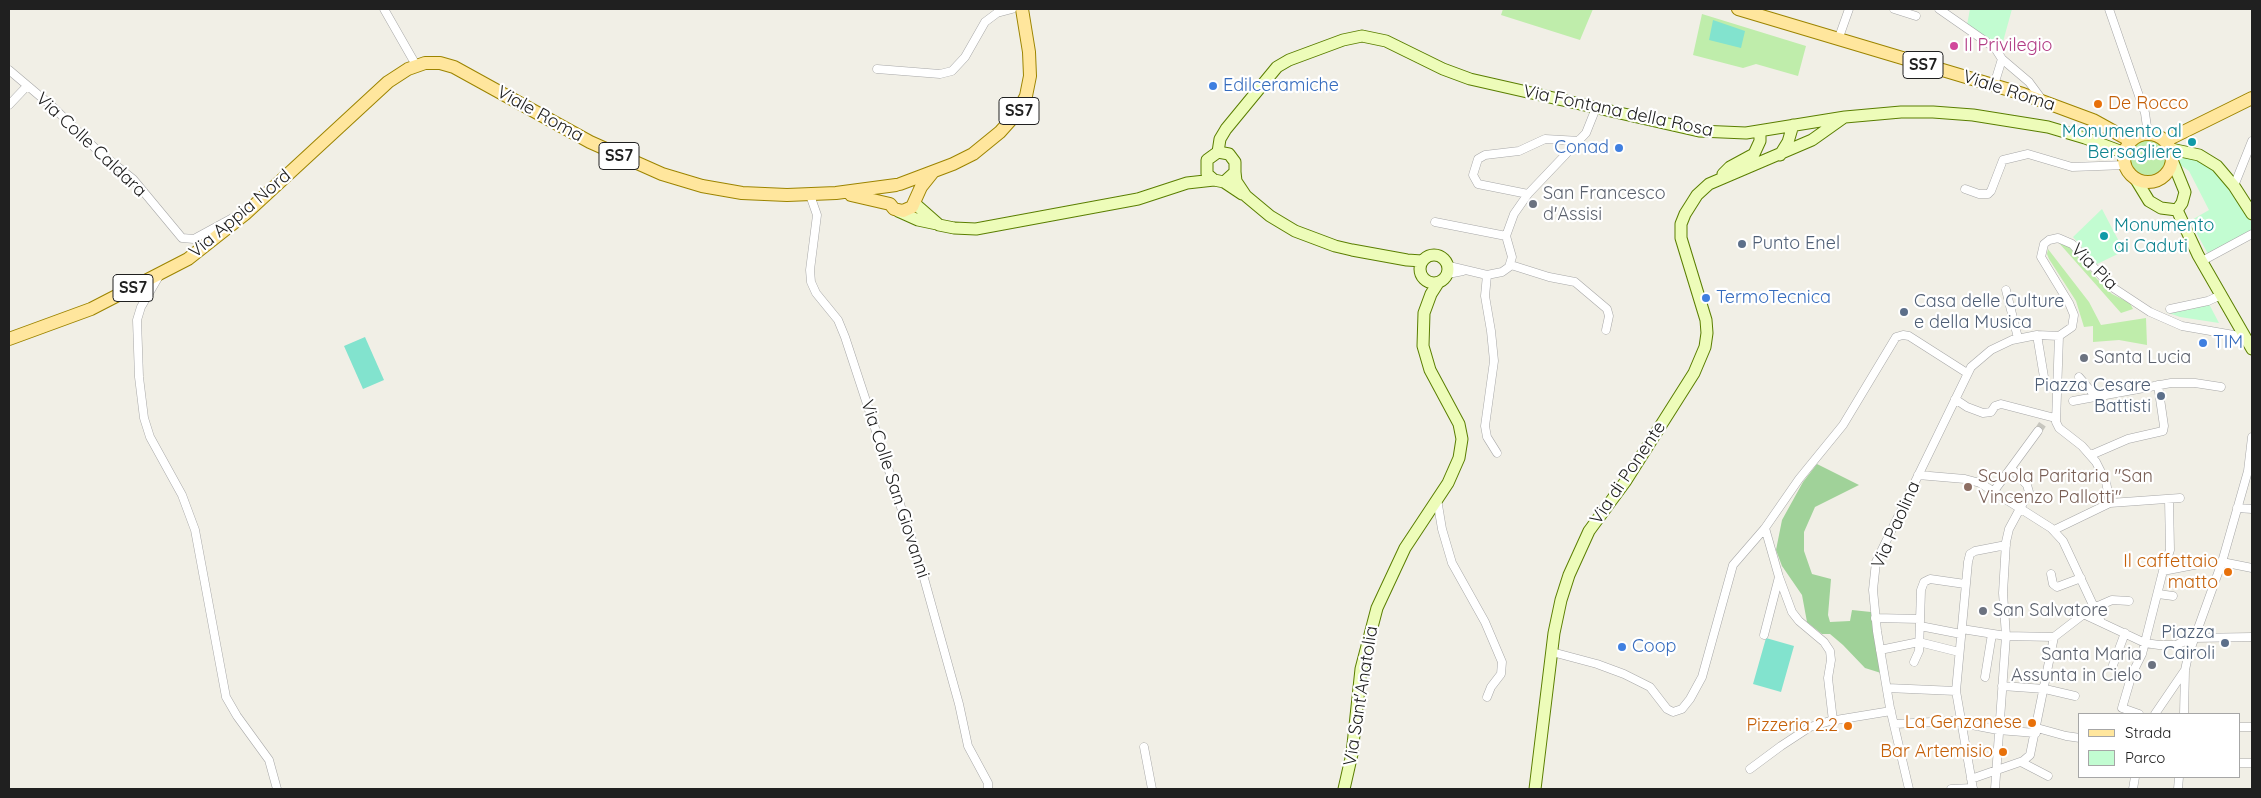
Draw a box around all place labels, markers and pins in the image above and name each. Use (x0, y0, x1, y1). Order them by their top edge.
place label: Il Privilegio (1964, 35, 2052, 57)
marker: Il Privilegio (1948, 40, 1960, 52)
place label: Edilceramiche (1223, 75, 1339, 97)
marker: Edilceramiche (1207, 80, 1219, 92)
place label: De Rocco (2108, 93, 2189, 115)
marker: De Rocco (2092, 98, 2104, 110)
place label: Monumento al Bersagliere (2062, 121, 2182, 163)
marker: Monumento al Bersagliere (2186, 136, 2198, 148)
place label: Conad (1554, 137, 1609, 159)
marker: Conad (1613, 142, 1625, 154)
place label: San Francesco d'Assisi (1543, 183, 1666, 225)
marker: San Francesco d'Assisi (1527, 198, 1539, 210)
place label: Monumento ai Caduti (2114, 215, 2214, 258)
marker: Monumento ai Caduti (2098, 230, 2110, 242)
place label: Punto Enel (1752, 233, 1840, 255)
marker: Punto Enel (1736, 238, 1748, 250)
place label: TermoTecnica (1716, 287, 1831, 309)
place label: Casa delle Culture e della Musica (1914, 291, 2064, 334)
marker: TermoTecnica (1700, 292, 1712, 304)
marker: Casa delle Culture e della Musica (1898, 306, 1910, 318)
place label: TIM (2213, 332, 2243, 354)
marker: TIM (2197, 337, 2209, 349)
place label: Santa Lucia (2094, 347, 2191, 369)
marker: Santa Lucia (2078, 352, 2090, 364)
place label: Piazza Cesare Battisti (2034, 375, 2151, 418)
marker: Piazza Cesare Battisti (2155, 390, 2167, 402)
place label: Scuola Paritaria "San Vincenzo Pallotti" (1978, 466, 2153, 508)
marker: Scuola Paritaria "San Vincenzo Pallotti" (1962, 481, 1974, 493)
place label: Il caffettaio matto (2123, 551, 2218, 594)
marker: Il caffettaio matto (2222, 566, 2234, 578)
place label: San Salvatore (1993, 600, 2108, 622)
marker: San Salvatore (1977, 605, 1989, 617)
place label: Piazza Cairoli (2161, 622, 2215, 664)
place label: Coop (1632, 636, 1676, 658)
marker: Piazza Cairoli (2219, 637, 2231, 649)
marker: Coop (1616, 641, 1628, 653)
place label: Santa Maria Assunta in Cielo (2011, 644, 2142, 686)
marker: Santa Maria Assunta in Cielo (2146, 659, 2158, 671)
place label: La Genzanese (1905, 712, 2022, 734)
place label: Pizzeria 2.2 (1746, 715, 1838, 737)
marker: La Genzanese (2026, 717, 2038, 729)
marker: Pizzeria 2.2 (1842, 720, 1854, 732)
place label: Bar Artemisio (1880, 741, 1993, 763)
marker: Bar Artemisio (1997, 746, 2009, 758)

